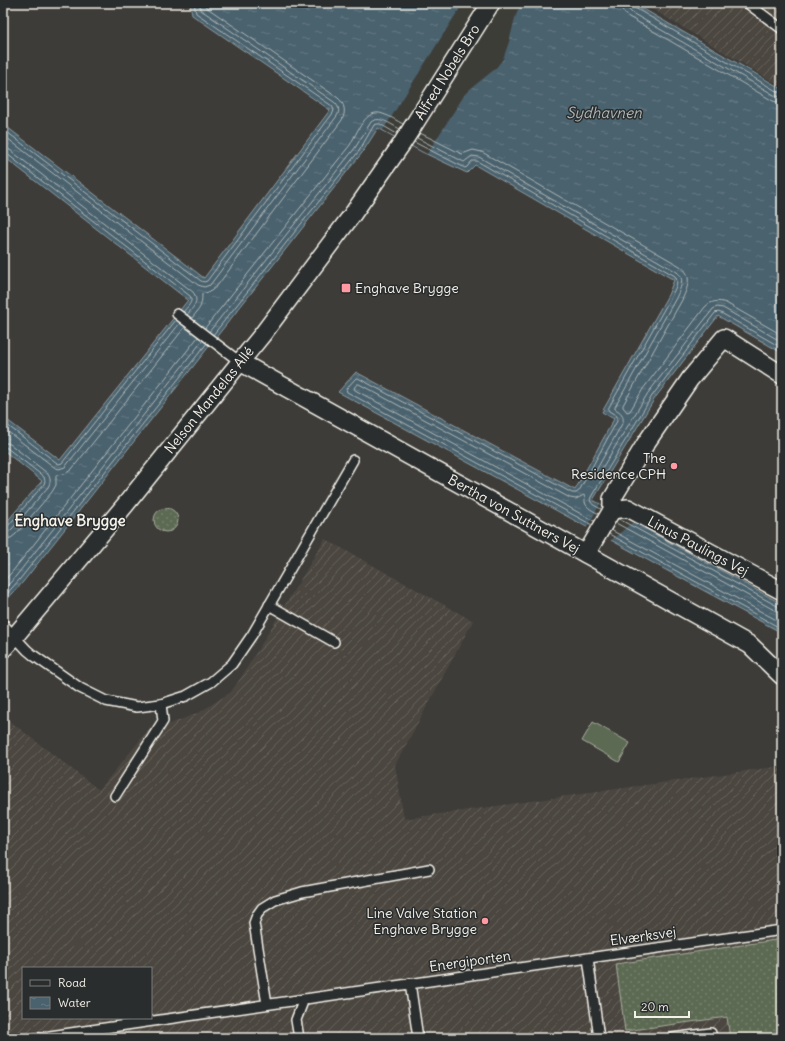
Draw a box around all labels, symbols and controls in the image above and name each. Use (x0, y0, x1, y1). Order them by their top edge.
street label: Alfred Nobels Bro (410, 21, 484, 123)
water label: Sydhavnen (566, 103, 642, 122)
place label: Enghave Brygge (355, 279, 459, 297)
marker: Enghave Brygge (340, 282, 352, 294)
street label: Nelson Mandelas Allé (160, 343, 258, 457)
place label: The Residence CPH (571, 449, 666, 483)
marker: The Residence CPH (669, 461, 679, 471)
street label: Bertha von Suttners Vej (445, 470, 583, 558)
district label: Enghave Brygge (14, 511, 126, 531)
street label: Linus Paulings Vej (645, 512, 751, 580)
place label: Line Valve Station Enghave Brygge (366, 904, 477, 938)
marker: Line Valve Station Enghave Brygge (480, 916, 490, 926)
street label: Elværksvej (609, 922, 677, 950)
street label: Energiporten (428, 946, 512, 976)
legend (22, 967, 152, 1019)
text: Road (58, 975, 86, 990)
scale bar (635, 993, 689, 1019)
text: Water (58, 995, 91, 1010)
text: 20 m (641, 999, 669, 1014)

